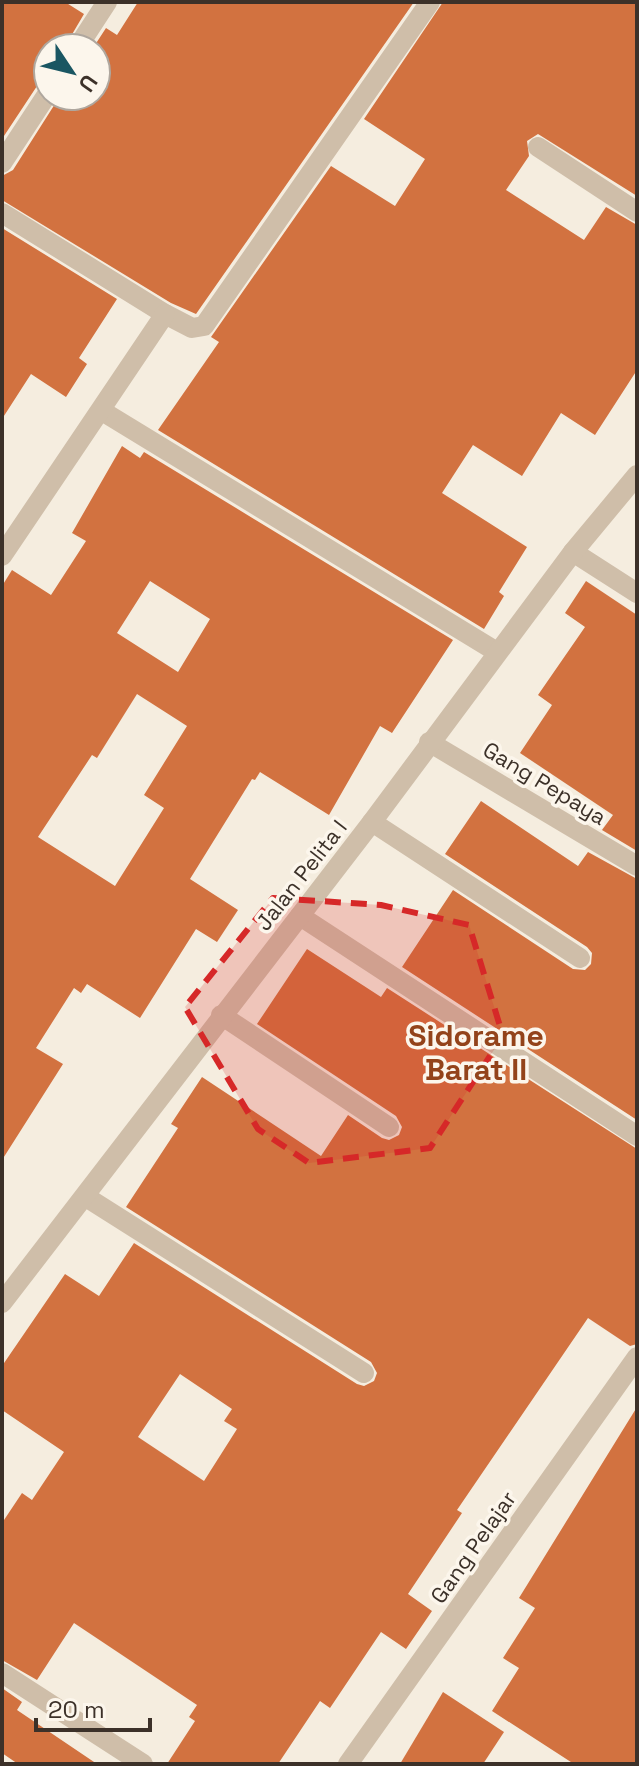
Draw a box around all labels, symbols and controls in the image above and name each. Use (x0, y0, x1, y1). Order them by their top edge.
north arrow (32, 32, 112, 112)
text: U (73, 69, 104, 98)
street label: Gang Pepaya (478, 735, 612, 831)
street label: Jalan Pelita I (249, 814, 353, 936)
district label: Sidorame Barat II (408, 1016, 544, 1089)
street label: Gang Pelajar (424, 1485, 522, 1609)
scale bar (36, 1682, 150, 1732)
text: 20 m (48, 1694, 105, 1725)

